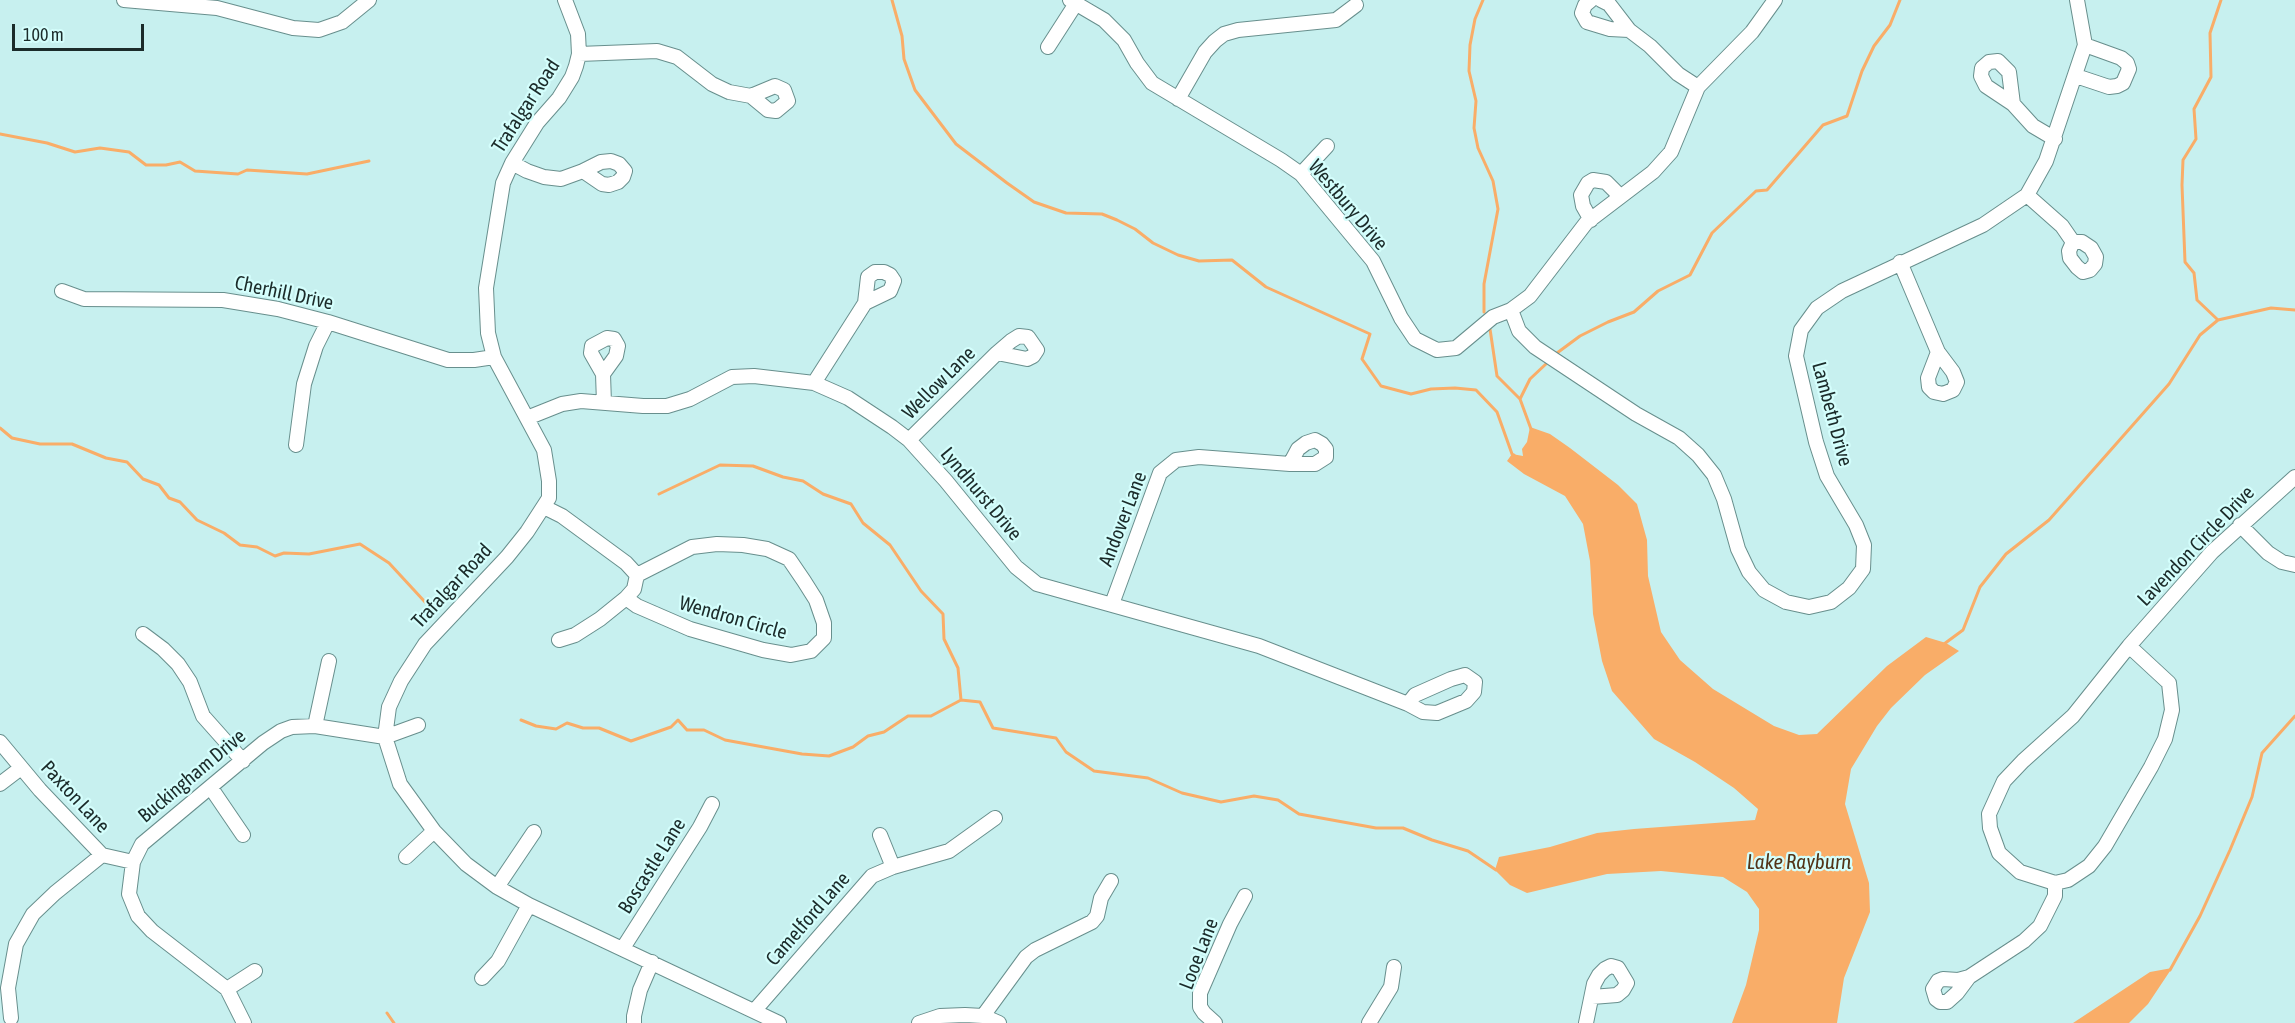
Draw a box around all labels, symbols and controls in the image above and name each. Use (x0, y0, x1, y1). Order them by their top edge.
scale bar (15, 12, 147, 50)
text: 100 m (23, 24, 64, 45)
street label: Trafalgar Road (487, 55, 565, 157)
street label: Westbury Drive (1303, 155, 1393, 255)
street label: Cherhill Drive (233, 271, 335, 315)
street label: Wellow Lane (898, 342, 980, 424)
street label: Lambeth Drive (1807, 359, 1857, 469)
street label: Lyndhurst Drive (935, 443, 1027, 545)
street label: Andover Lane (1094, 468, 1152, 570)
street label: Lavendon Circle Drive (2133, 481, 2259, 611)
street label: Trafalgar Road (407, 539, 497, 633)
street label: Wendron Circle (676, 591, 790, 645)
street label: Buckingham Drive (133, 724, 251, 828)
street label: Paxton Lane (36, 756, 114, 838)
street label: Boscastle Lane (613, 814, 691, 918)
water label: Lake Rayburn (1747, 849, 1851, 875)
street label: Camelford Lane (761, 867, 855, 971)
street label: Looe Lane (1175, 915, 1223, 993)

